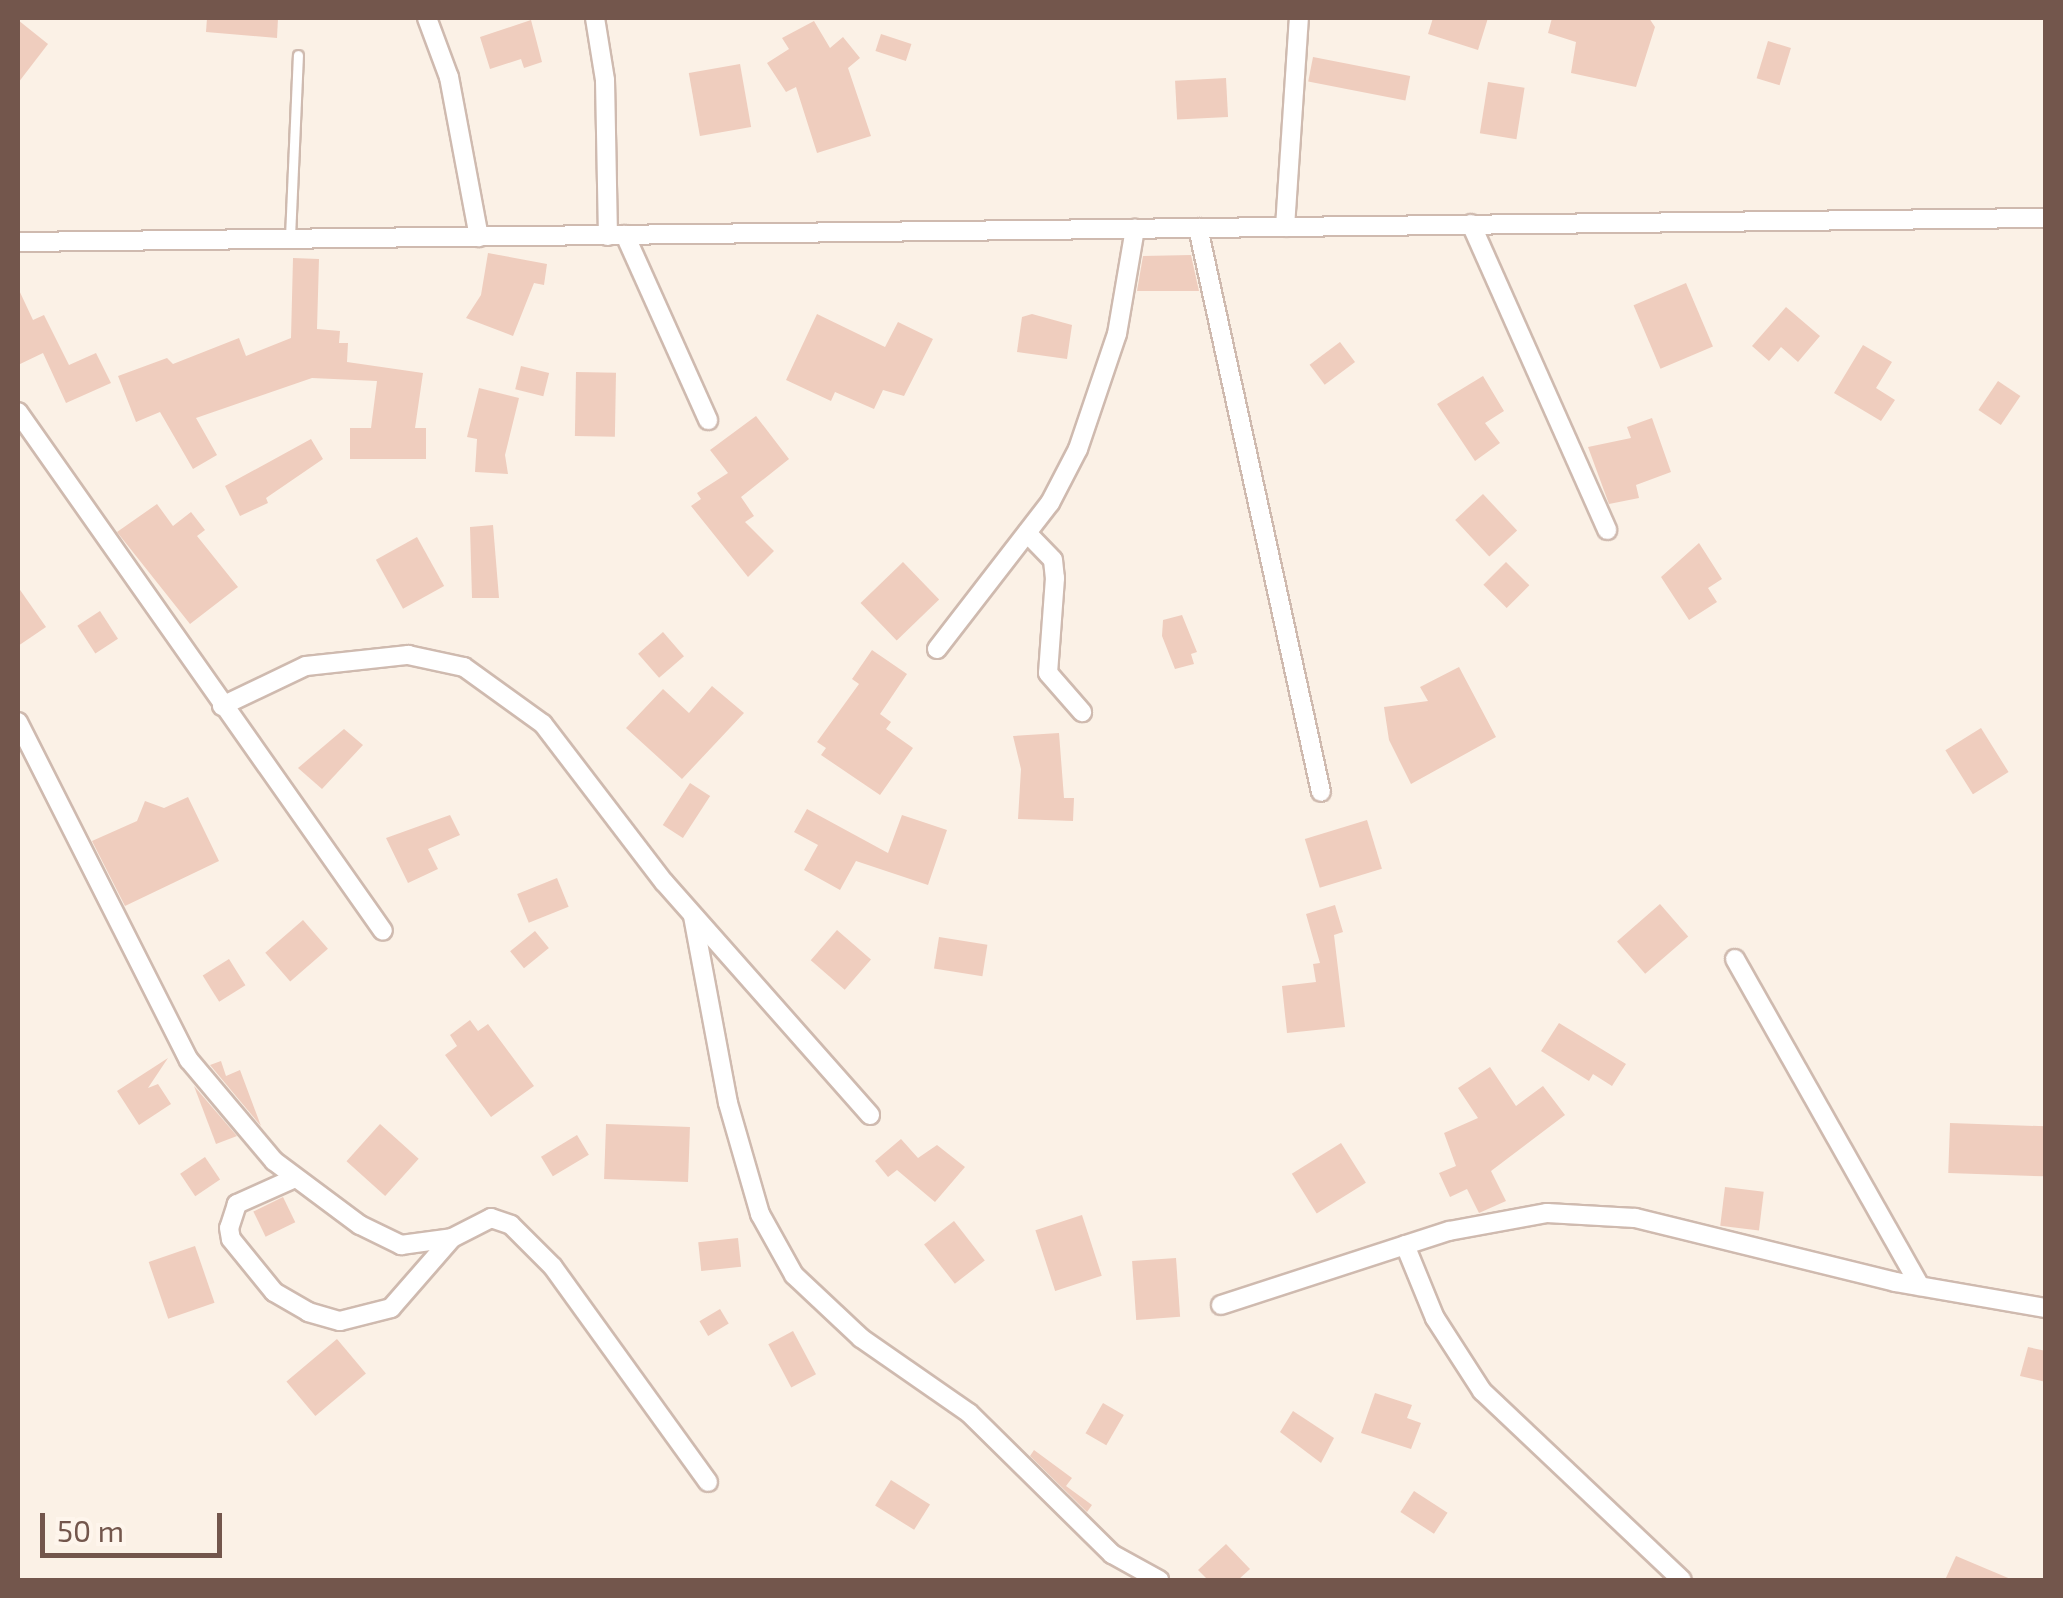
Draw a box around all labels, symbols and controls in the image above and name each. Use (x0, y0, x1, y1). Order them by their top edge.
scale bar (45, 1493, 228, 1555)
text: 50 m (57, 1512, 124, 1548)

